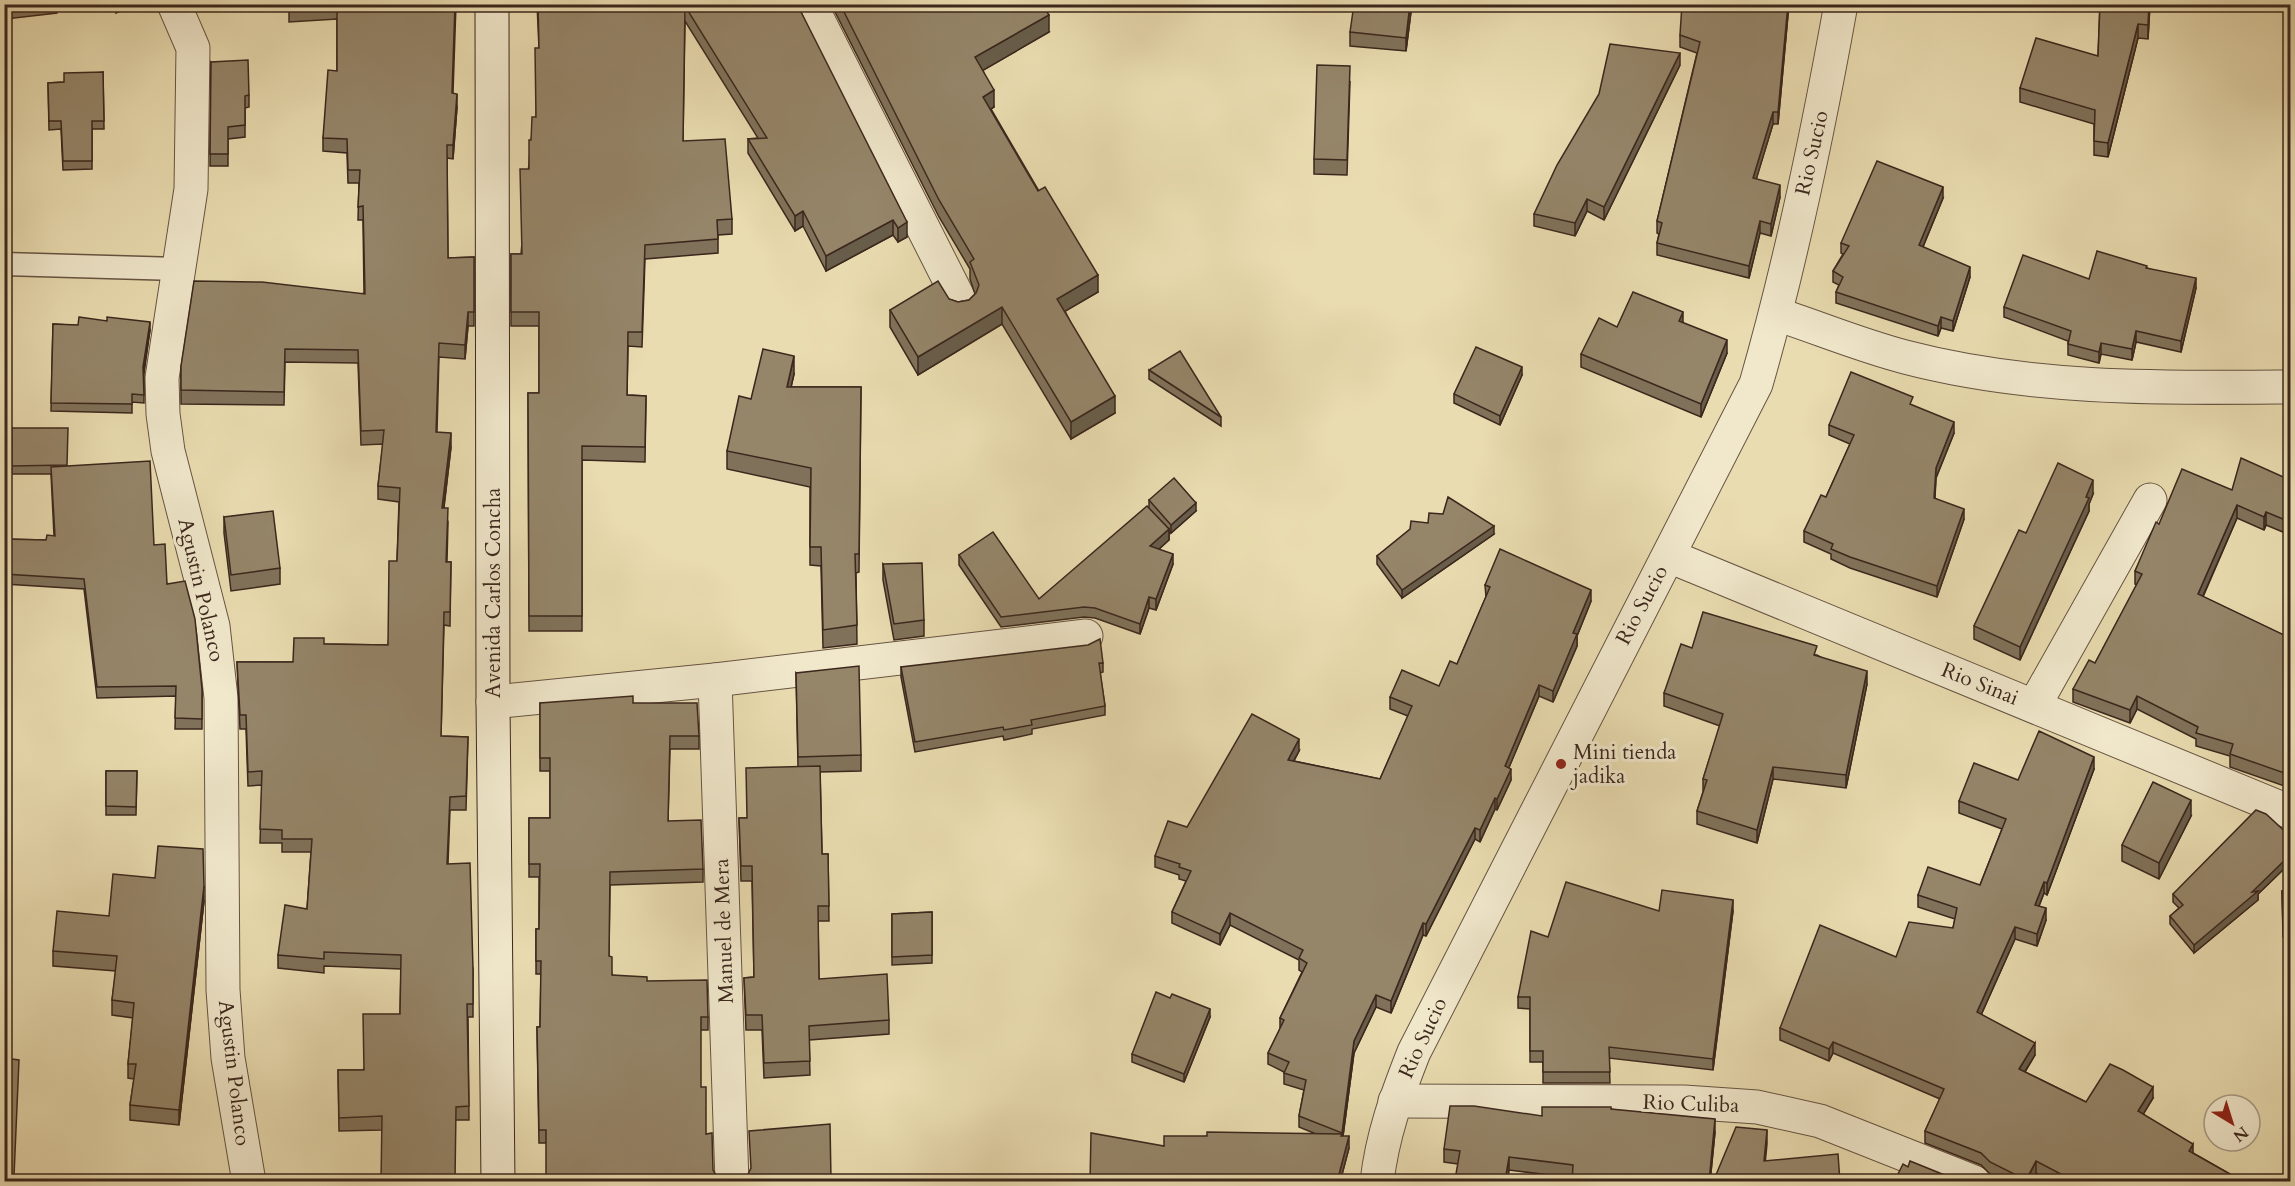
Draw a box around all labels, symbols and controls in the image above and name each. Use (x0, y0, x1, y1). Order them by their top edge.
street label: Rio Sucio (1788, 108, 1836, 198)
street label: Avenida Carlos Concha (479, 488, 508, 698)
street label: Agustin Polanco (170, 515, 232, 665)
street label: Rio Sucio (1609, 560, 1675, 650)
street label: Rio Sinai (1937, 655, 2023, 713)
place label: Mini tienda jadika (1570, 738, 1676, 791)
marker: Mini tienda jadika (1554, 757, 1568, 771)
street label: Manuel de Mera (707, 858, 741, 1004)
street label: Rio Sucio (1392, 993, 1454, 1083)
street label: Agustin Polanco (211, 999, 257, 1147)
street label: Rio Culiba (1642, 1088, 1740, 1120)
north arrow (2202, 1093, 2262, 1153)
text: N (2228, 1121, 2253, 1147)

